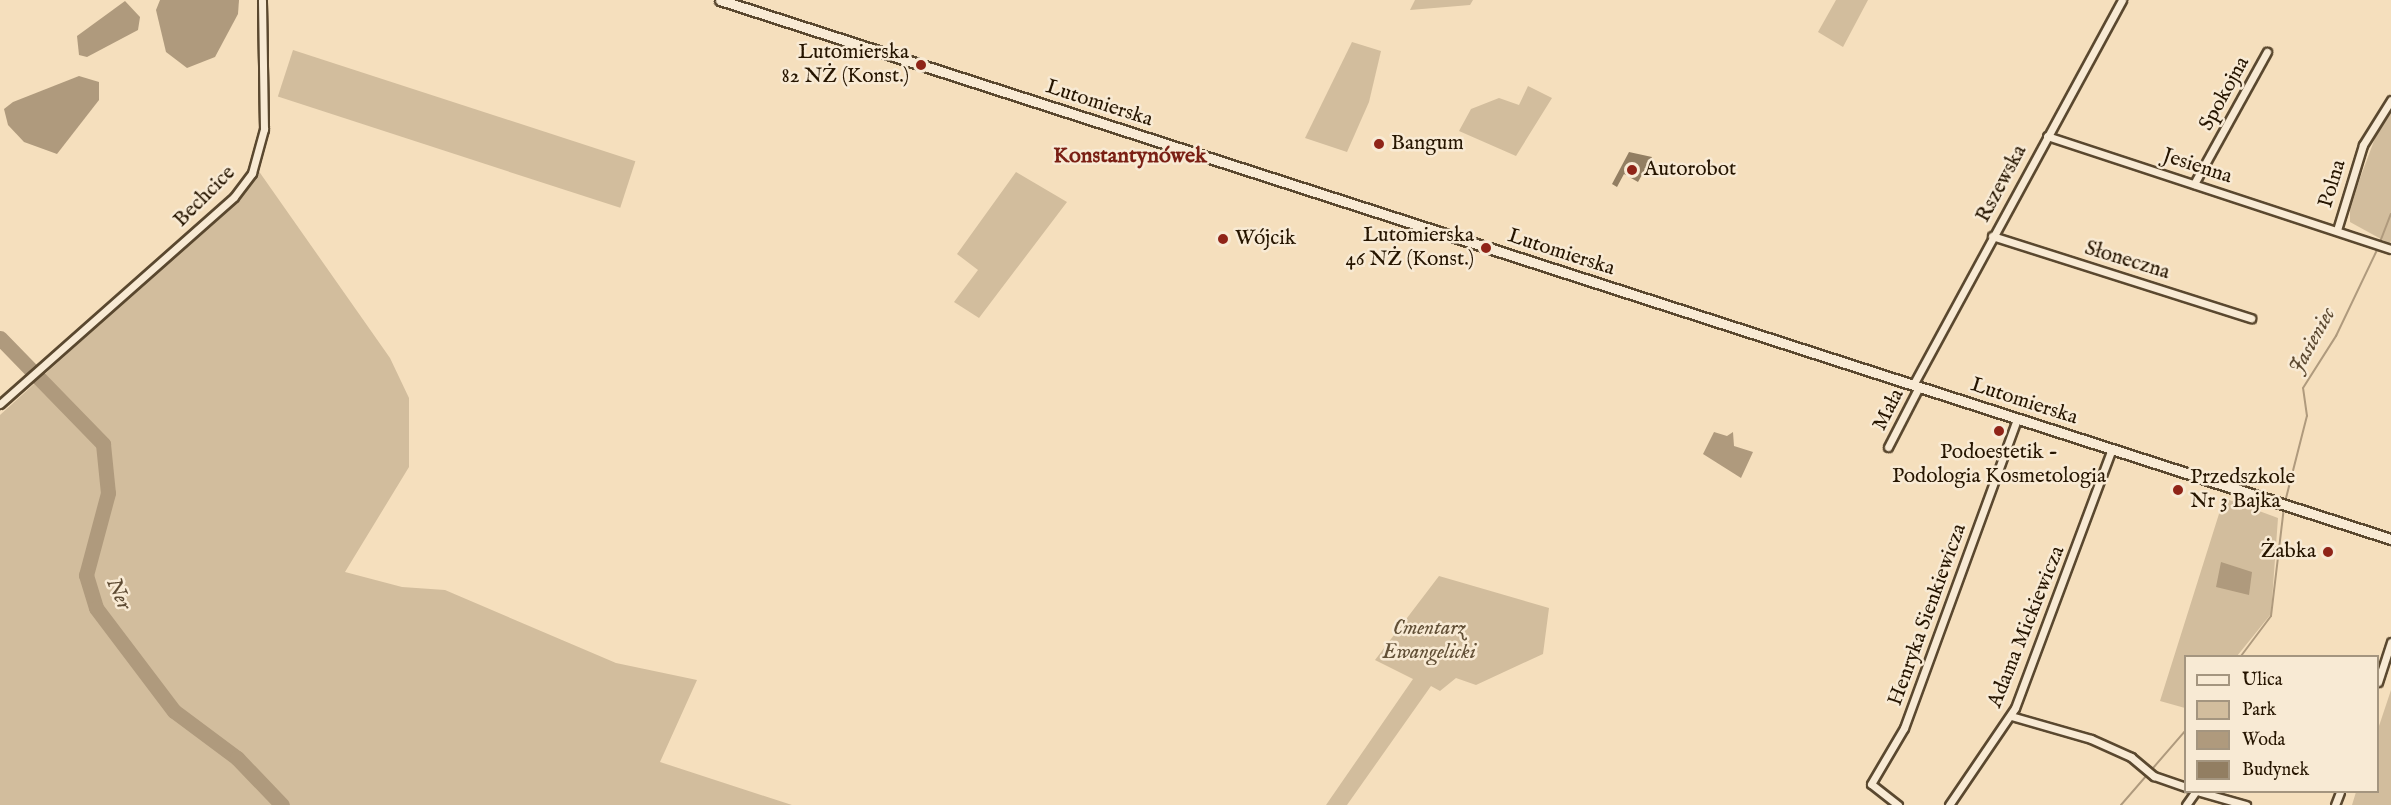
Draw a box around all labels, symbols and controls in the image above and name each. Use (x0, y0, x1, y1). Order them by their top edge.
place label: Lutomierska 82 NŻ (Konst.) (781, 40, 909, 90)
street label: Spokojna (2194, 53, 2256, 135)
marker: Lutomierska 82 NŻ (Konst.) (914, 58, 928, 72)
street label: Lutomierska (1042, 75, 1156, 133)
place label: Bangum (1391, 131, 1464, 157)
marker: Bangum (1372, 137, 1386, 151)
street label: Rszewska (1971, 141, 2033, 227)
district label: Konstantynówek (1053, 144, 1207, 170)
street label: Jesienna (2159, 144, 2235, 190)
place label: Autorobot (1644, 157, 1736, 183)
street label: Polna (2314, 157, 2352, 211)
street label: Bechcice (169, 161, 241, 233)
marker: Autorobot (1625, 163, 1639, 177)
place label: Lutomierska 46 NŻ (Konst.) (1345, 223, 1474, 273)
street label: Lutomierska (1504, 224, 1618, 282)
place label: Wójcik (1235, 226, 1296, 252)
marker: Wójcik (1216, 232, 1230, 246)
street label: Słoneczna (2081, 236, 2173, 286)
marker: Lutomierska 46 NŻ (Konst.) (1479, 241, 1493, 255)
water label: Jasieniec (2284, 303, 2342, 379)
street label: Lutomierska (1967, 373, 2081, 431)
street label: Mała (1868, 385, 1910, 435)
marker: Podoestetik - Podologia Kosmetologia (1992, 424, 2006, 438)
place label: Podoestetik - Podologia Kosmetologia (1892, 440, 2106, 490)
place label: Przedszkole Nr 3 Bajka (2190, 465, 2295, 515)
marker: Przedszkole Nr 3 Bajka (2171, 483, 2185, 497)
street label: Henryka Sienkiewicza (1883, 521, 1973, 709)
place label: Żabka (2261, 539, 2316, 565)
street label: Adama Mickiewicza (1983, 542, 2071, 712)
marker: Żabka (2321, 545, 2335, 559)
water label: Ner (99, 574, 137, 614)
park label: Cmentarz Ewangelicki (1382, 616, 1476, 666)
legend (2184, 655, 2379, 793)
text: Ulica (2242, 669, 2283, 692)
text: Park (2242, 699, 2276, 722)
text: Woda (2242, 729, 2285, 752)
text: Budynek (2242, 759, 2309, 782)

